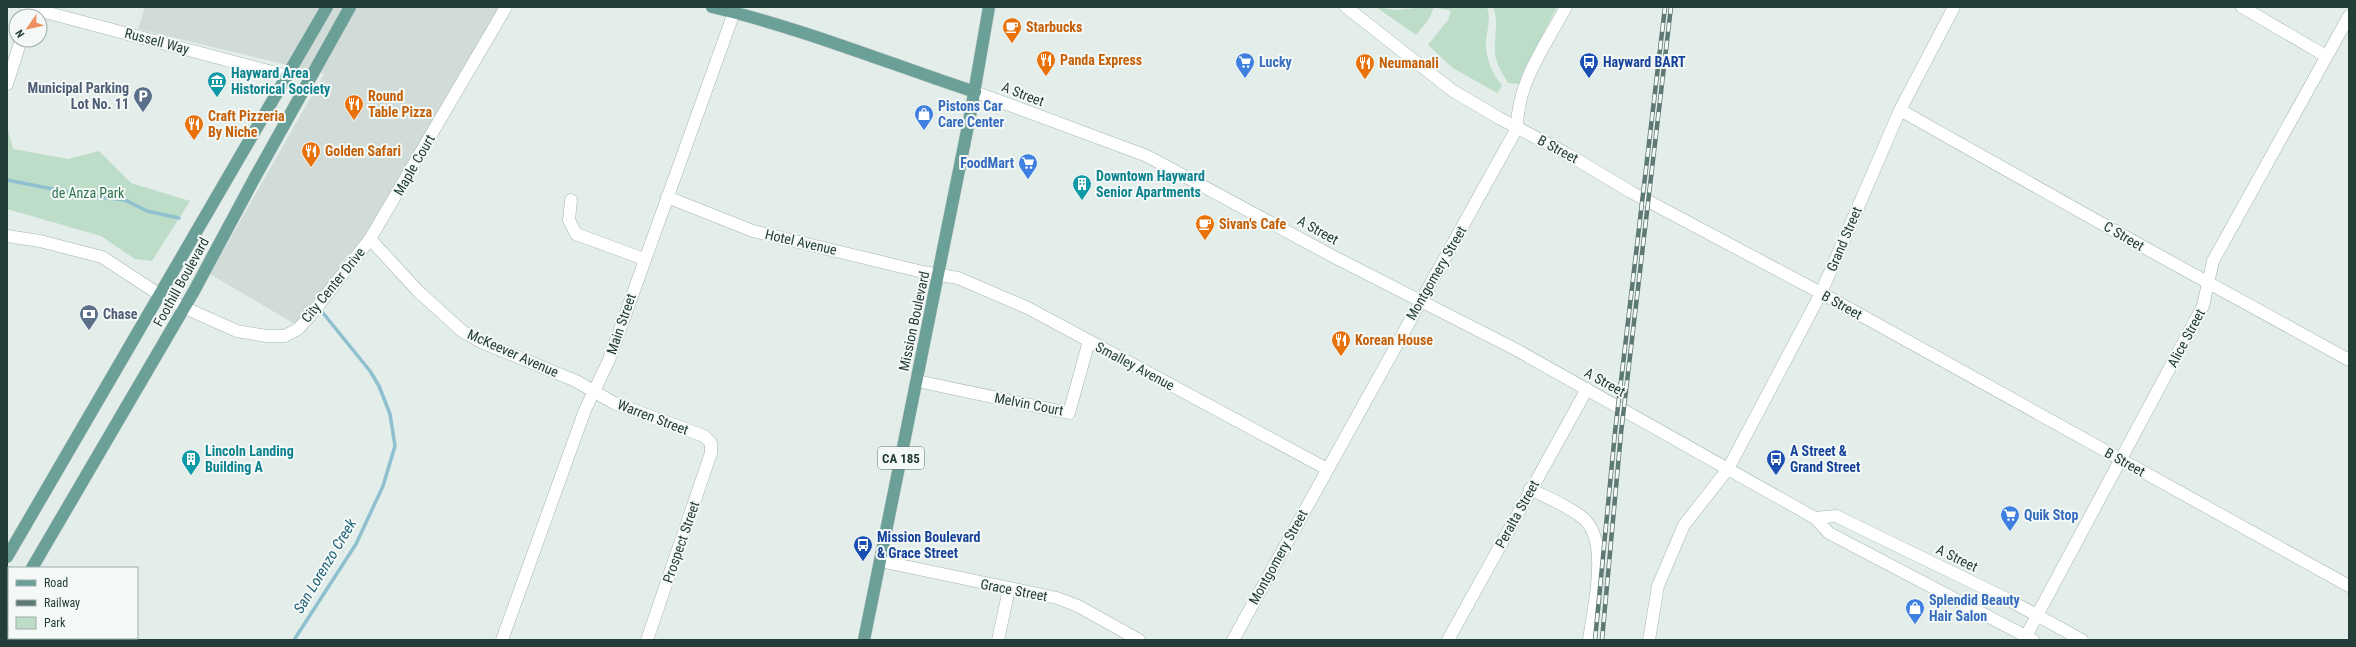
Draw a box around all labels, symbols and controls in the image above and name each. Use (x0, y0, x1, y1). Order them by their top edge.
north arrow (8, 8, 48, 48)
cafe icon: Starbucks (1001, 16, 1023, 44)
place label: Starbucks (1026, 19, 1082, 35)
street label: Russell Way (123, 25, 191, 57)
text: N (13, 27, 27, 40)
restaurant icon: Panda Express (1035, 49, 1057, 77)
supermarket icon: Lucky (1234, 51, 1256, 79)
bus stop icon: Hayward BART (1578, 51, 1600, 79)
place label: Panda Express (1060, 52, 1142, 68)
restaurant icon: Neumanali (1354, 52, 1376, 80)
place label: Lucky (1259, 54, 1293, 70)
place label: Hayward BART (1603, 54, 1686, 70)
place label: Neumanali (1379, 55, 1439, 71)
place label: Hayward Area Historical Society (231, 65, 331, 97)
museum icon: Hayward Area Historical Society (206, 70, 228, 98)
street label: A Street (1000, 79, 1046, 109)
place label: Municipal Parking Lot No. 11 (28, 80, 129, 112)
parking icon: Municipal Parking Lot No. 11 (132, 85, 154, 113)
place label: Round Table Pizza (368, 88, 433, 120)
restaurant icon: Round Table Pizza (343, 93, 365, 121)
place label: Pistons Car Care Center (938, 98, 1005, 130)
shop icon: Pistons Car Care Center (913, 103, 935, 131)
place label: Craft Pizzeria By Niche (208, 108, 285, 140)
restaurant icon: Craft Pizzeria By Niche (183, 113, 205, 141)
street label: Maple Court (390, 132, 438, 198)
street label: B Street (1535, 132, 1581, 166)
restaurant icon: Golden Safari (300, 140, 322, 168)
place label: Golden Safari (325, 143, 401, 159)
supermarket icon: FoodMart (1017, 152, 1039, 180)
place label: FoodMart (960, 155, 1014, 171)
place label: Downtown Hayward Senior Apartments (1096, 168, 1205, 200)
building icon: Downtown Hayward Senior Apartments (1071, 173, 1093, 201)
park label: de Anza Park (52, 185, 125, 201)
street label: Grand Street (1823, 204, 1865, 274)
street label: A Street (1295, 212, 1341, 248)
cafe icon: Sivan's Cafe (1194, 213, 1216, 241)
place label: Sivan's Cafe (1219, 216, 1286, 232)
street label: C Street (2101, 218, 2147, 254)
street label: Montgomery Street (1403, 223, 1469, 323)
street label: Hotel Avenue (764, 226, 839, 258)
street label: Foothill Boulevard (150, 235, 212, 329)
street label: City Center Drive (298, 244, 368, 326)
street label: Mission Boulevard (896, 270, 932, 372)
street label: B Street (1819, 287, 1865, 323)
street label: Main Street (603, 291, 639, 357)
bank icon: Chase (78, 303, 100, 331)
place label: Chase (103, 306, 138, 322)
street label: Alice Street (2164, 306, 2208, 370)
street label: McKeever Avenue (465, 326, 561, 380)
restaurant icon: Korean House (1330, 329, 1352, 357)
place label: Korean House (1355, 332, 1433, 348)
street label: Smalley Avenue (1093, 339, 1177, 394)
street label: A Street (1582, 364, 1628, 400)
street label: Melvin Court (993, 389, 1065, 419)
street label: Warren Street (615, 396, 691, 438)
place label: Lincoln Landing Building A (205, 443, 294, 475)
place label: A Street & Grand Street (1790, 443, 1860, 475)
street label: B Street (2102, 444, 2148, 480)
road number: CA 185 (878, 447, 924, 469)
building icon: Lincoln Landing Building A (180, 448, 202, 476)
bus stop icon: A Street & Grand Street (1765, 448, 1787, 476)
street label: Peralta Street (1492, 477, 1542, 551)
street label: Prospect Street (660, 499, 702, 585)
supermarket icon: Quik Stop (1999, 504, 2021, 532)
street label: Montgomery Street (1245, 507, 1311, 607)
place label: Quik Stop (2024, 507, 2078, 523)
water label: San Lorenzo Creek (290, 515, 361, 617)
place label: Mission Boulevard & Grace Street (877, 529, 981, 561)
bus stop icon: Mission Boulevard & Grace Street (852, 534, 874, 562)
street label: A Street (1934, 541, 1980, 575)
legend (8, 567, 138, 639)
text: Road (44, 576, 68, 590)
street label: Grace Street (979, 576, 1049, 604)
place label: Splendid Beauty Hair Salon (1929, 592, 2021, 624)
text: Railway (44, 596, 80, 610)
shop icon: Splendid Beauty Hair Salon (1904, 597, 1926, 625)
text: Park (44, 616, 66, 630)

